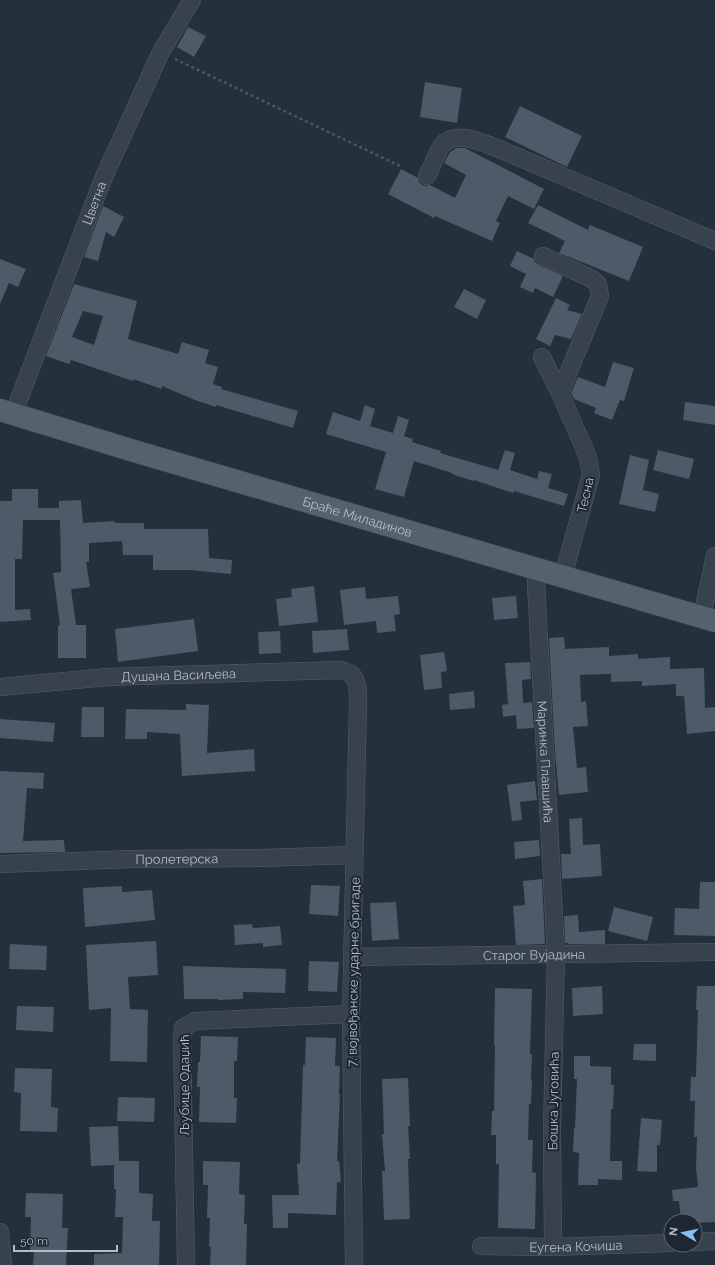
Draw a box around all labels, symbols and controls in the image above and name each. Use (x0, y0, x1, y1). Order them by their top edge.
street label: Цветна (79, 179, 109, 227)
street label: Тесна (574, 476, 597, 514)
street label: Браће Миладинов (301, 494, 414, 540)
street label: Душана Васиљева (121, 666, 236, 685)
street label: Маринка Плавшића (534, 700, 556, 823)
street label: Пролетерска (135, 851, 218, 867)
street label: 7. војвођанске ударне бригаде (344, 877, 363, 1067)
street label: Старог Вујадина (483, 947, 585, 963)
street label: Љубице Одаџић (177, 1034, 192, 1136)
street label: Бошка Југовића (545, 1051, 562, 1151)
north arrow (663, 1213, 703, 1253)
text: N (667, 1226, 681, 1237)
scale bar (14, 1227, 117, 1253)
text: 50 m (20, 1234, 48, 1248)
street label: Еугена Кочиша (529, 1238, 623, 1255)

